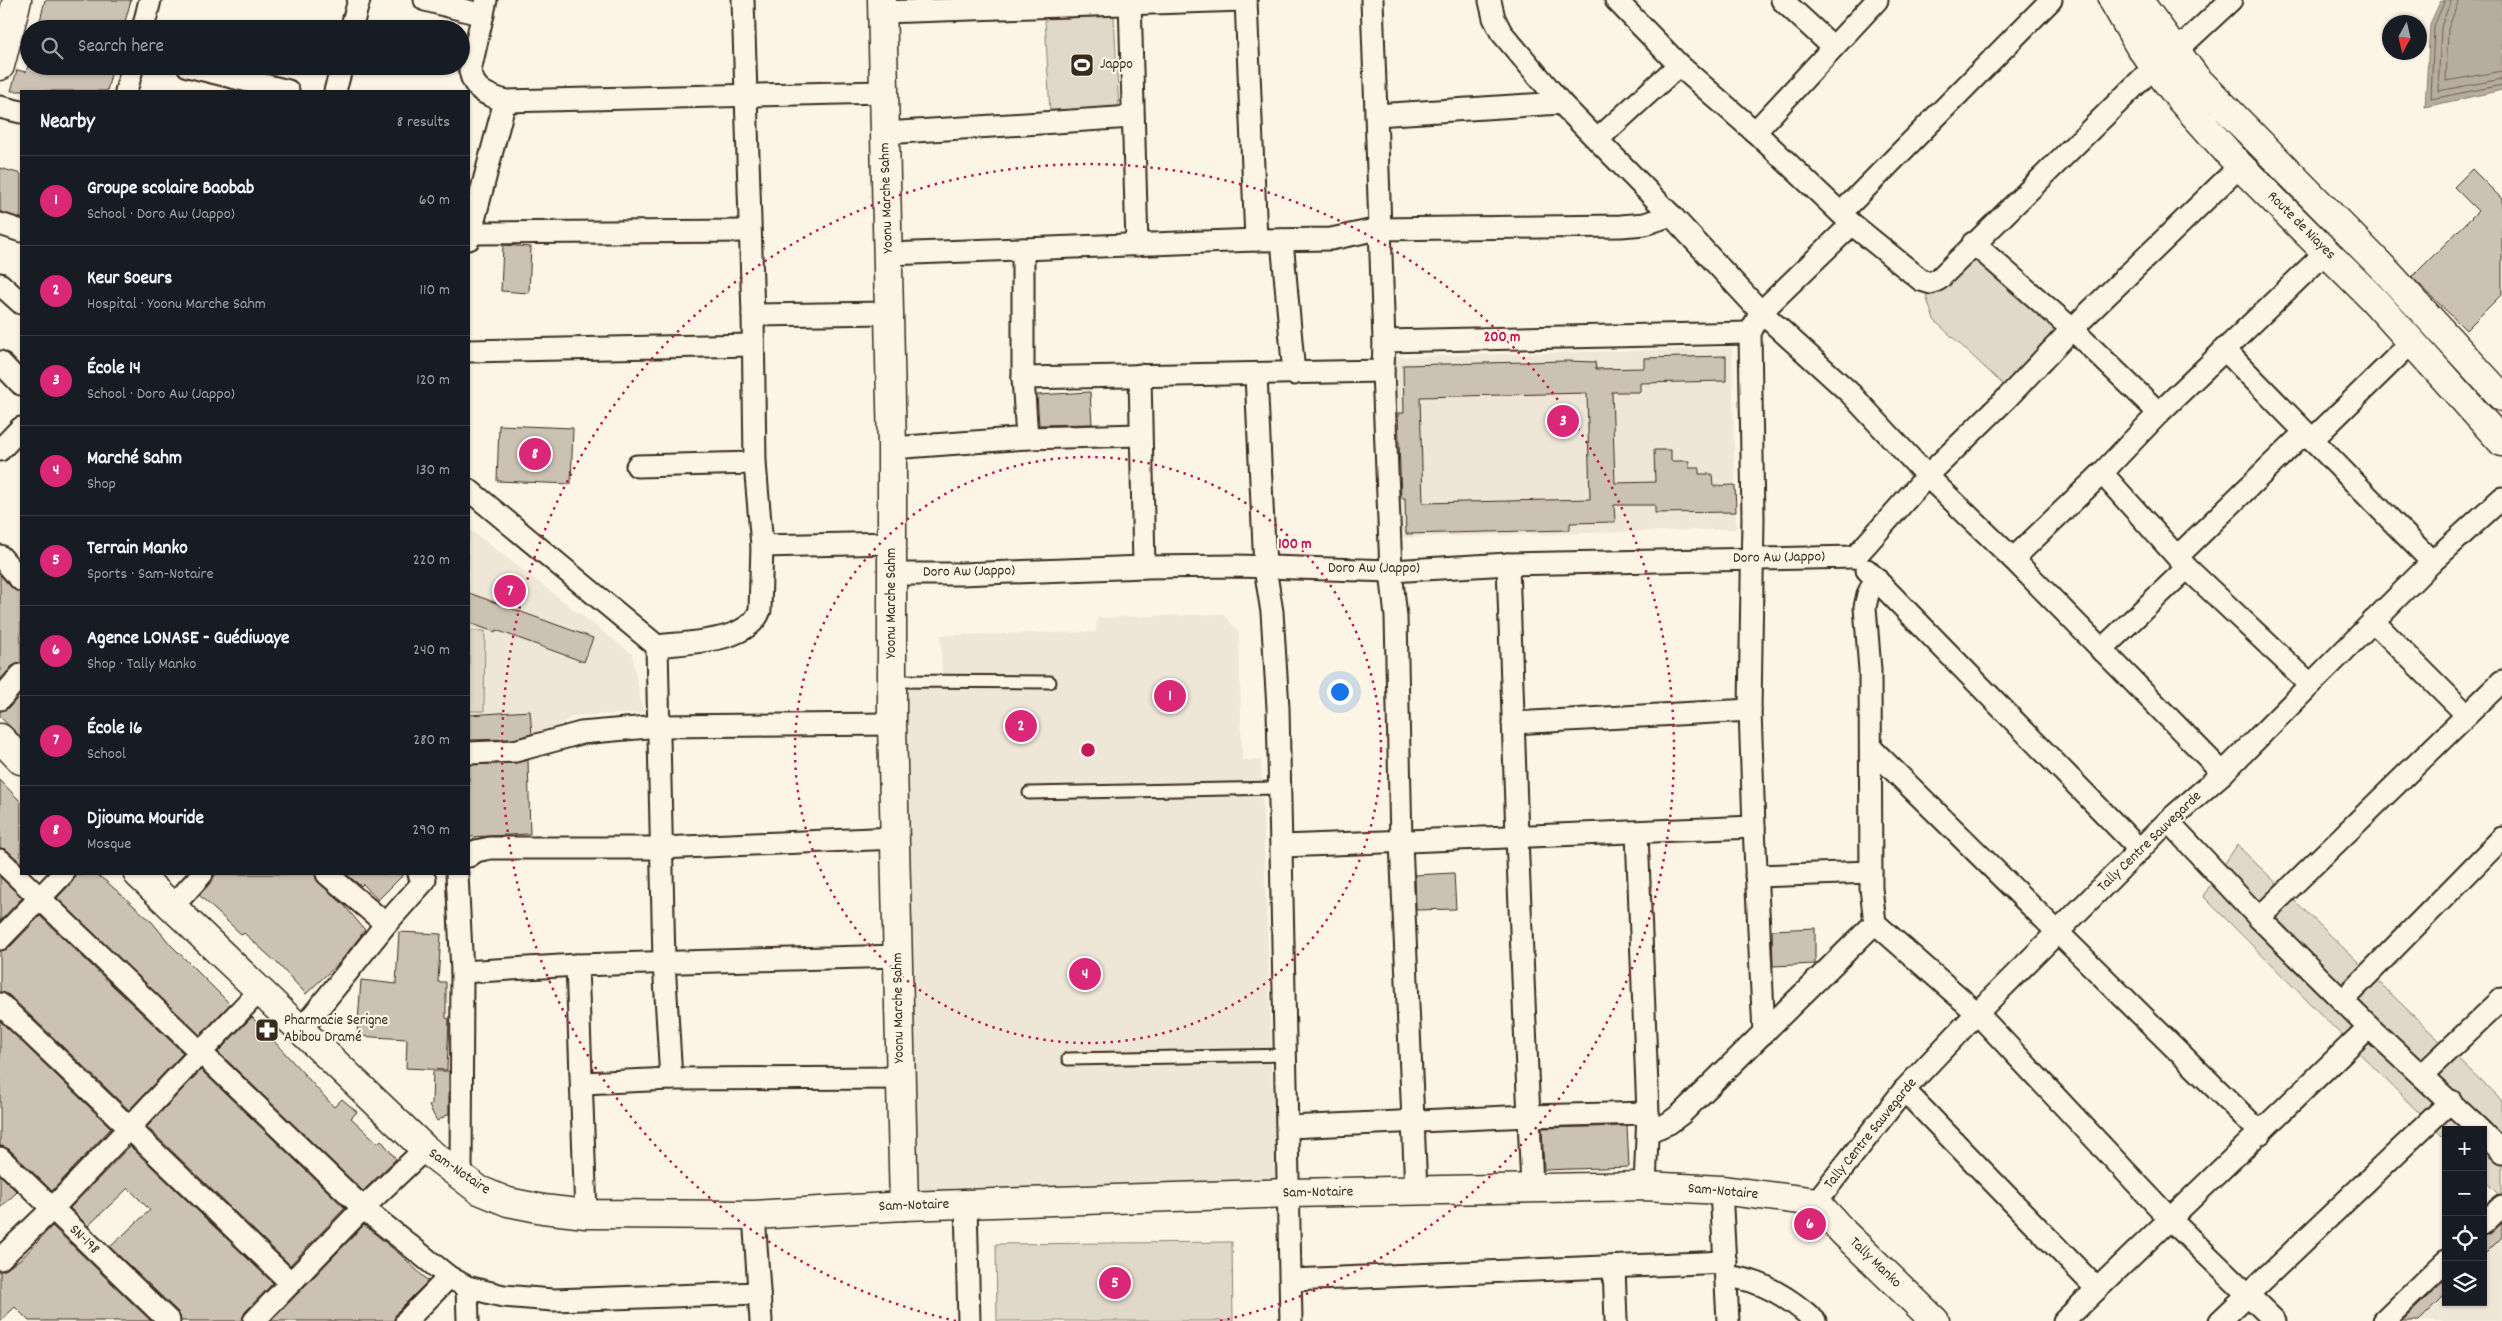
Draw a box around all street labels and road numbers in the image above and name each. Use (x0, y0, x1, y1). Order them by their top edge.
street label: Yoonu Marche Sahm (874, 142, 900, 254)
street label: Route de Niayes (2262, 187, 2340, 265)
street label: Doro Aw (Jappo) (1733, 546, 1825, 570)
street label: Yoonu Marche Sahm (881, 548, 903, 658)
street label: Doro Aw (Jappo) (1328, 558, 1420, 580)
street label: Doro Aw (Jappo) (923, 560, 1015, 584)
street label: Tally Centre Sauvegarde (2093, 786, 2207, 898)
street label: Yoonu Marche Sahm (887, 952, 911, 1064)
street label: Tally Centre Sauvegarde (1819, 1073, 1923, 1194)
street label: Sam-Notaire (424, 1143, 495, 1201)
street label: Sam-Notaire (1687, 1178, 1760, 1206)
street label: Sam-Notaire (1282, 1181, 1354, 1205)
street label: Sam-Notaire (878, 1194, 950, 1218)
street label: SN-198 (64, 1220, 104, 1260)
street label: Tally Manko (1844, 1232, 1906, 1294)

